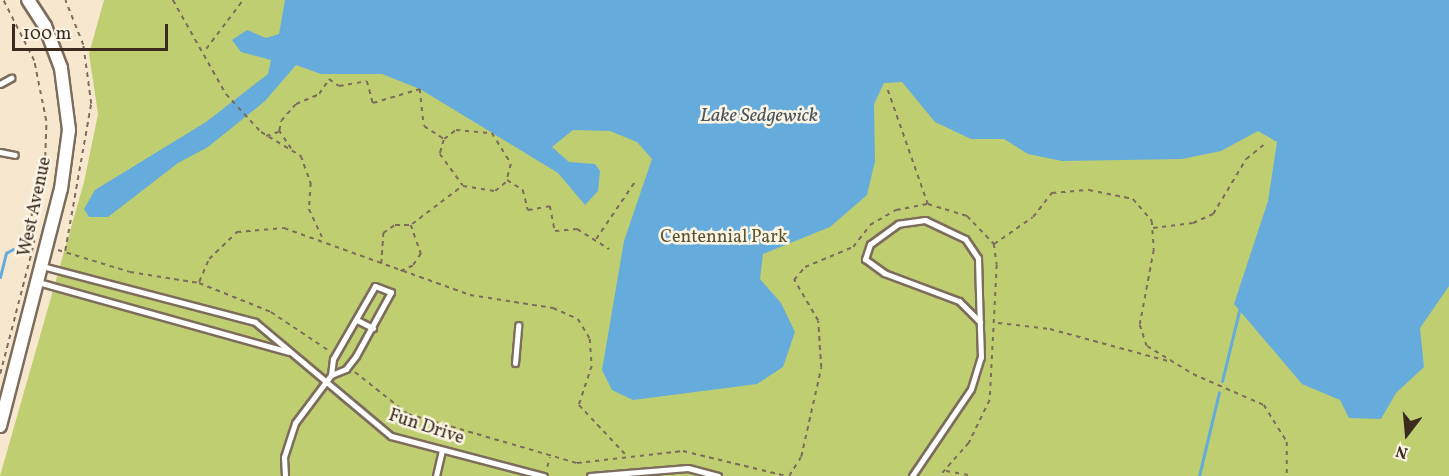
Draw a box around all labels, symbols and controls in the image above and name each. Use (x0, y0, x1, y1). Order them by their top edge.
scale bar (15, 12, 171, 50)
text: 100 m (23, 22, 72, 47)
water label: Lake Sedgewick (700, 104, 818, 128)
street label: West Avenue (15, 155, 57, 259)
park label: Centennial Park (660, 227, 788, 249)
north arrow (1377, 404, 1437, 464)
street label: Fun Drive (386, 406, 466, 450)
text: N (1393, 439, 1411, 463)

